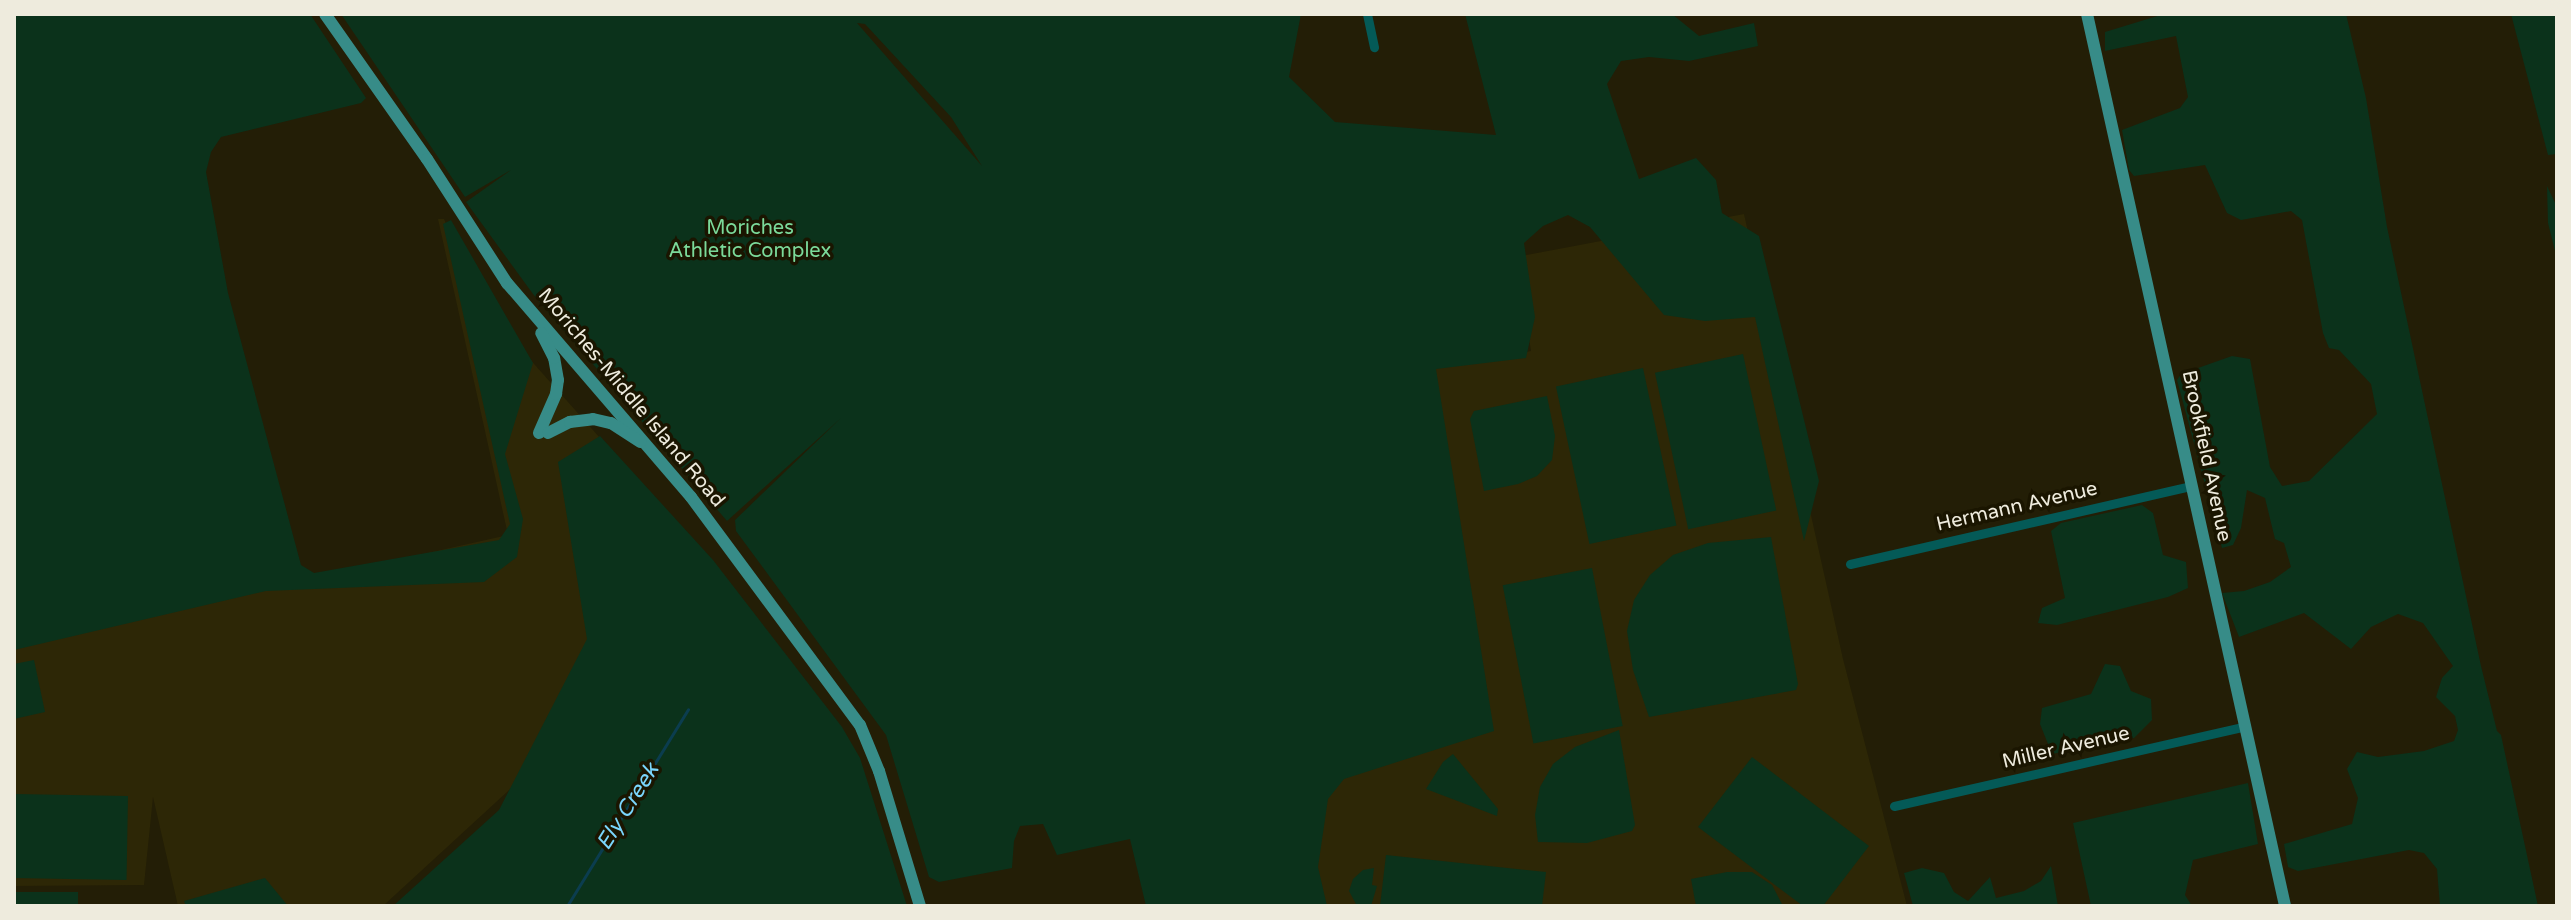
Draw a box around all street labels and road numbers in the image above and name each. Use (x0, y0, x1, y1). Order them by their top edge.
street label: Moriches-Middle Island Road (532, 284, 730, 512)
street label: Brookfield Avenue (2176, 368, 2236, 544)
street label: Hermann Avenue (1934, 477, 2100, 537)
street label: Miller Avenue (2000, 722, 2132, 774)

